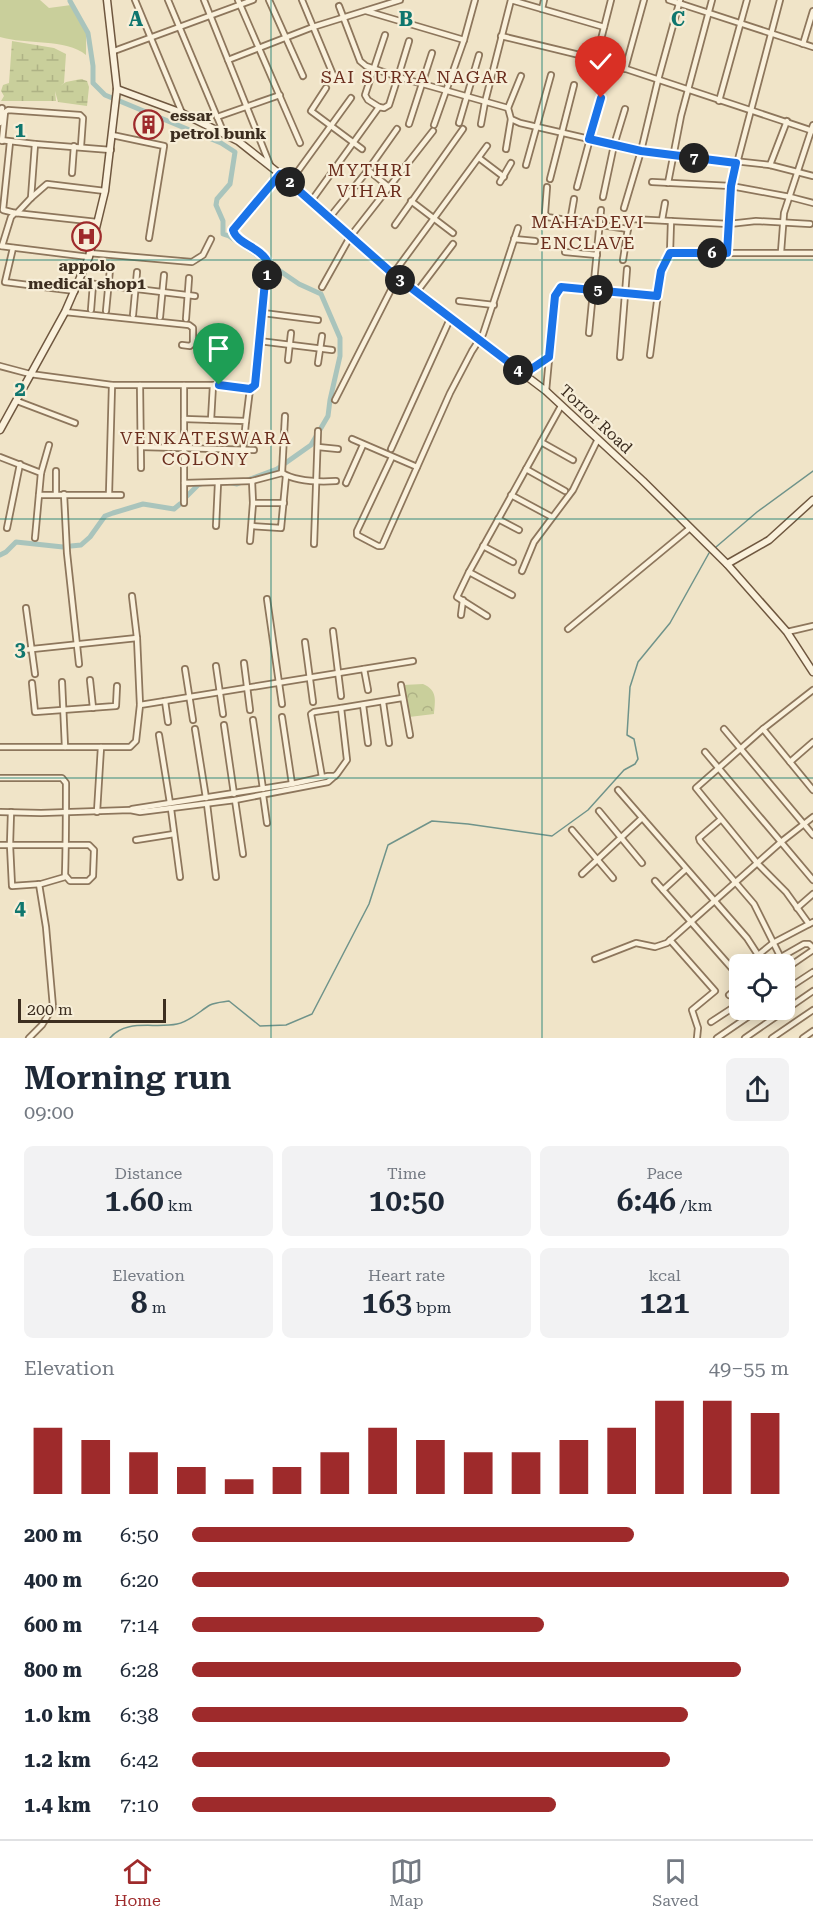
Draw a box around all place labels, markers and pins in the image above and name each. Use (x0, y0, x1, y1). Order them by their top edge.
pin (575, 36, 626, 98)
place label: essar petrol bunk (170, 106, 266, 143)
building icon: essar petrol bunk (133, 108, 165, 140)
pin: 7 (679, 143, 709, 173)
pin: 2 (275, 167, 305, 197)
hospital icon: appolo medical shop1 (71, 221, 103, 253)
pin: 6 (697, 238, 727, 268)
place label: appolo medical shop1 (28, 256, 146, 293)
pin: 1 (252, 260, 282, 290)
pin: 3 (385, 265, 415, 295)
pin: 5 (583, 275, 613, 305)
pin (193, 323, 244, 385)
pin: 4 (503, 355, 533, 385)

